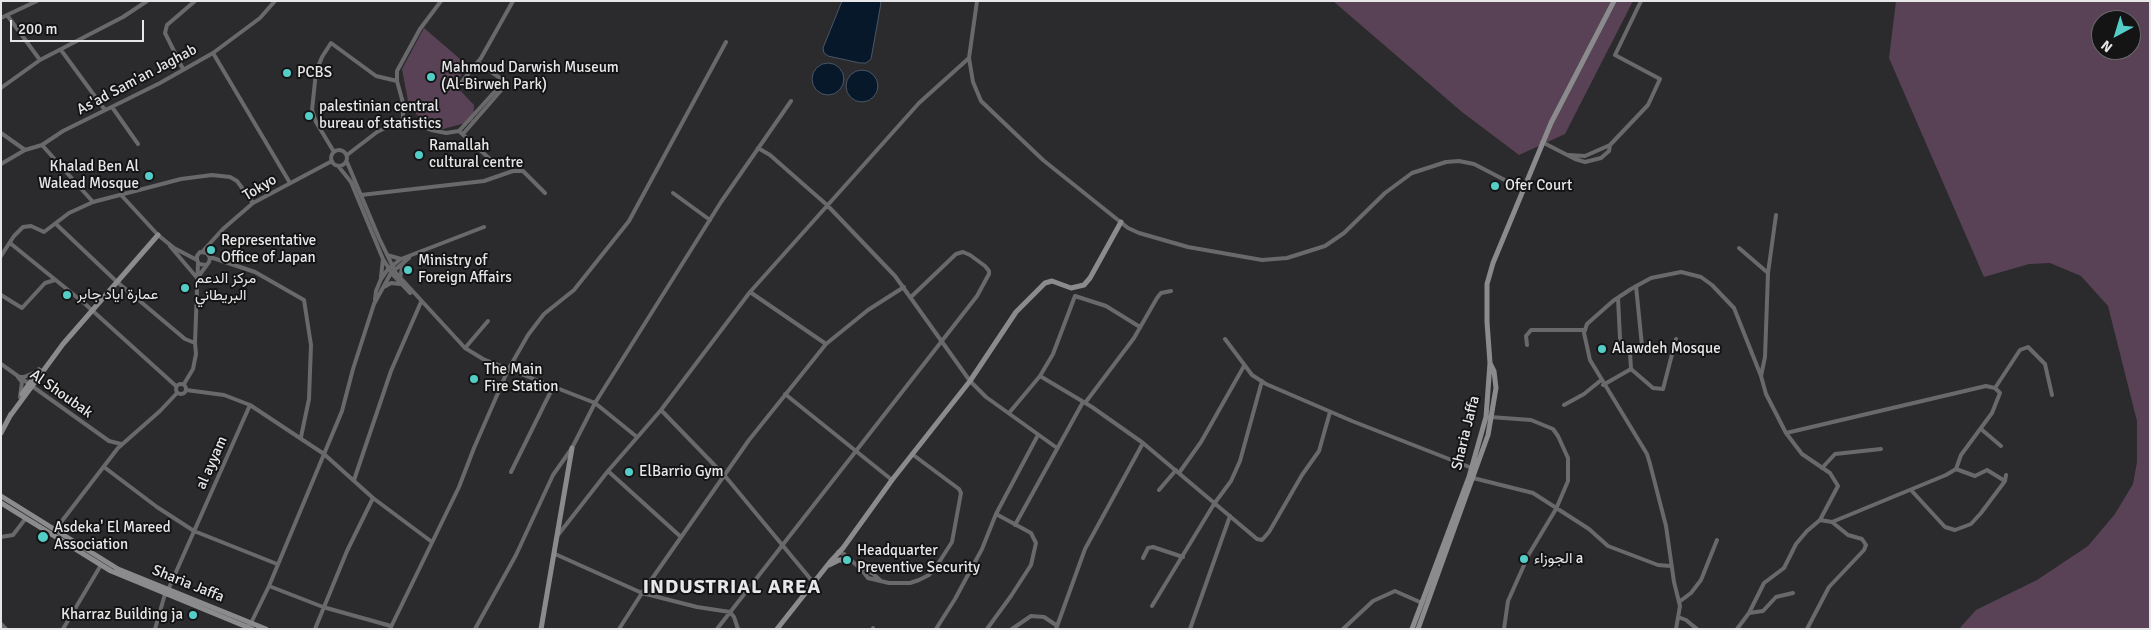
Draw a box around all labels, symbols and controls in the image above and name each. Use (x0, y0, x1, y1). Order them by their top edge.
scale bar (12, 10, 146, 42)
north arrow (2091, 10, 2141, 60)
text: 200 m (18, 20, 58, 38)
text: N (2098, 37, 2116, 56)
street label: As'ad Sam'an Jaghab (74, 41, 200, 119)
place label: Mahmoud Darwish Museum (Al-Birweh Park) (441, 59, 619, 94)
place label: PCBS (297, 64, 332, 82)
marker: PCBS (281, 67, 293, 79)
marker: Mahmoud Darwish Museum (Al-Birweh Park) (425, 71, 437, 83)
place label: palestinian central bureau of statistics (319, 98, 441, 133)
marker: palestinian central bureau of statistics (303, 110, 315, 122)
place label: Ramallah cultural centre (429, 137, 523, 172)
marker: Ramallah cultural centre (413, 149, 425, 161)
place label: Khalad Ben Al Walead Mosque (39, 158, 139, 193)
marker: Khalad Ben Al Walead Mosque (143, 170, 155, 182)
street label: Tokyo (240, 171, 280, 205)
place label: Ofer Court (1505, 177, 1572, 195)
marker: Ofer Court (1489, 180, 1501, 192)
place label: Representative Office of Japan (221, 232, 316, 267)
marker: Representative Office of Japan (205, 244, 217, 256)
place label: Ministry of Foreign Affairs (418, 252, 512, 287)
marker: Ministry of Foreign Affairs (402, 264, 414, 276)
place label: مركز الدعم البريطاني (195, 270, 256, 305)
marker: مركز الدعم البريطاني (179, 282, 191, 294)
place label: عمارة اياد جابر (77, 286, 158, 304)
marker: عمارة اياد جابر (61, 289, 73, 301)
place label: Alawdeh Mosque (1612, 340, 1721, 358)
marker: Alawdeh Mosque (1596, 343, 1608, 355)
place label: The Main Fire Station (484, 361, 558, 396)
street label: Al Shoubak (26, 366, 96, 422)
marker: The Main Fire Station (468, 373, 480, 385)
street label: Sharia Jaffa (1448, 394, 1484, 472)
street label: al ayyam (192, 434, 232, 492)
place label: ElBarrio Gym (639, 463, 724, 481)
marker: ElBarrio Gym (623, 466, 635, 478)
place label: Asdeka' El Mareed Association (54, 519, 171, 554)
marker: Asdeka' El Mareed Association (36, 530, 50, 544)
place label: Headquarter Preventive Security (857, 542, 980, 577)
place label: الجوزاء a (1534, 550, 1583, 568)
marker: الجوزاء a (1518, 553, 1530, 565)
marker: Headquarter Preventive Security (841, 554, 853, 566)
street label: Sharia Jaffa (149, 561, 227, 607)
district label: INDUSTRIAL AREA (641, 576, 823, 600)
place label: Kharraz Building ja (61, 606, 183, 624)
marker: Kharraz Building ja (187, 609, 199, 621)

